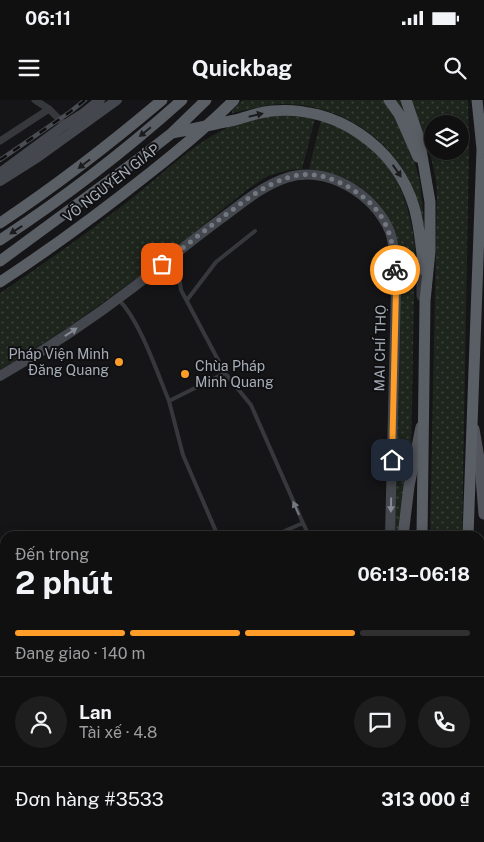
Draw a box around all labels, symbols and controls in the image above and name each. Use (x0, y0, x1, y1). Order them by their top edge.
text: 06:11 (25, 7, 71, 29)
icon: menu (15, 54, 43, 82)
icon: search (441, 54, 469, 82)
text: Quickbag (192, 55, 292, 81)
one-way arrow (249, 111, 264, 119)
map controls (424, 115, 469, 160)
button: layers (424, 115, 469, 160)
one-way arrow (139, 126, 152, 137)
street label: VÕ NGUYÊN GIÁP (59, 140, 162, 226)
one-way arrow (78, 158, 91, 169)
one-way arrow (392, 165, 402, 178)
one-way arrow (9, 225, 22, 235)
pin (141, 243, 183, 285)
courier (370, 245, 420, 295)
icon: bag (148, 250, 176, 278)
icon: bike (381, 256, 409, 284)
street label: MAI CHÍ THỌ (370, 304, 389, 392)
one-way arrow (65, 327, 78, 337)
place label: Pháp Viện Minh Đăng Quang (9, 346, 109, 378)
marker: Pháp Viện Minh Đăng Quang (113, 356, 125, 368)
place label: Chùa Pháp Minh Quang (195, 358, 274, 390)
marker: Chùa Pháp Minh Quang (179, 368, 191, 380)
pin (371, 439, 413, 481)
icon: home (378, 446, 406, 474)
one-way arrow (387, 497, 395, 513)
one-way arrow (292, 501, 300, 515)
text: Đến trong (15, 545, 89, 564)
text: 06:13–06:18 (357, 563, 470, 585)
text: 2 phút (15, 564, 113, 601)
text: Đang giao · 140 m (15, 644, 145, 663)
button: person (15, 696, 67, 748)
button: chat (354, 696, 406, 748)
button: phone (418, 696, 470, 748)
text: Lan (79, 701, 112, 723)
text: Tài xế · 4.8 (79, 723, 157, 742)
text: Đơn hàng #3533 (15, 788, 164, 810)
text: 313 000 ₫ (381, 788, 470, 810)

